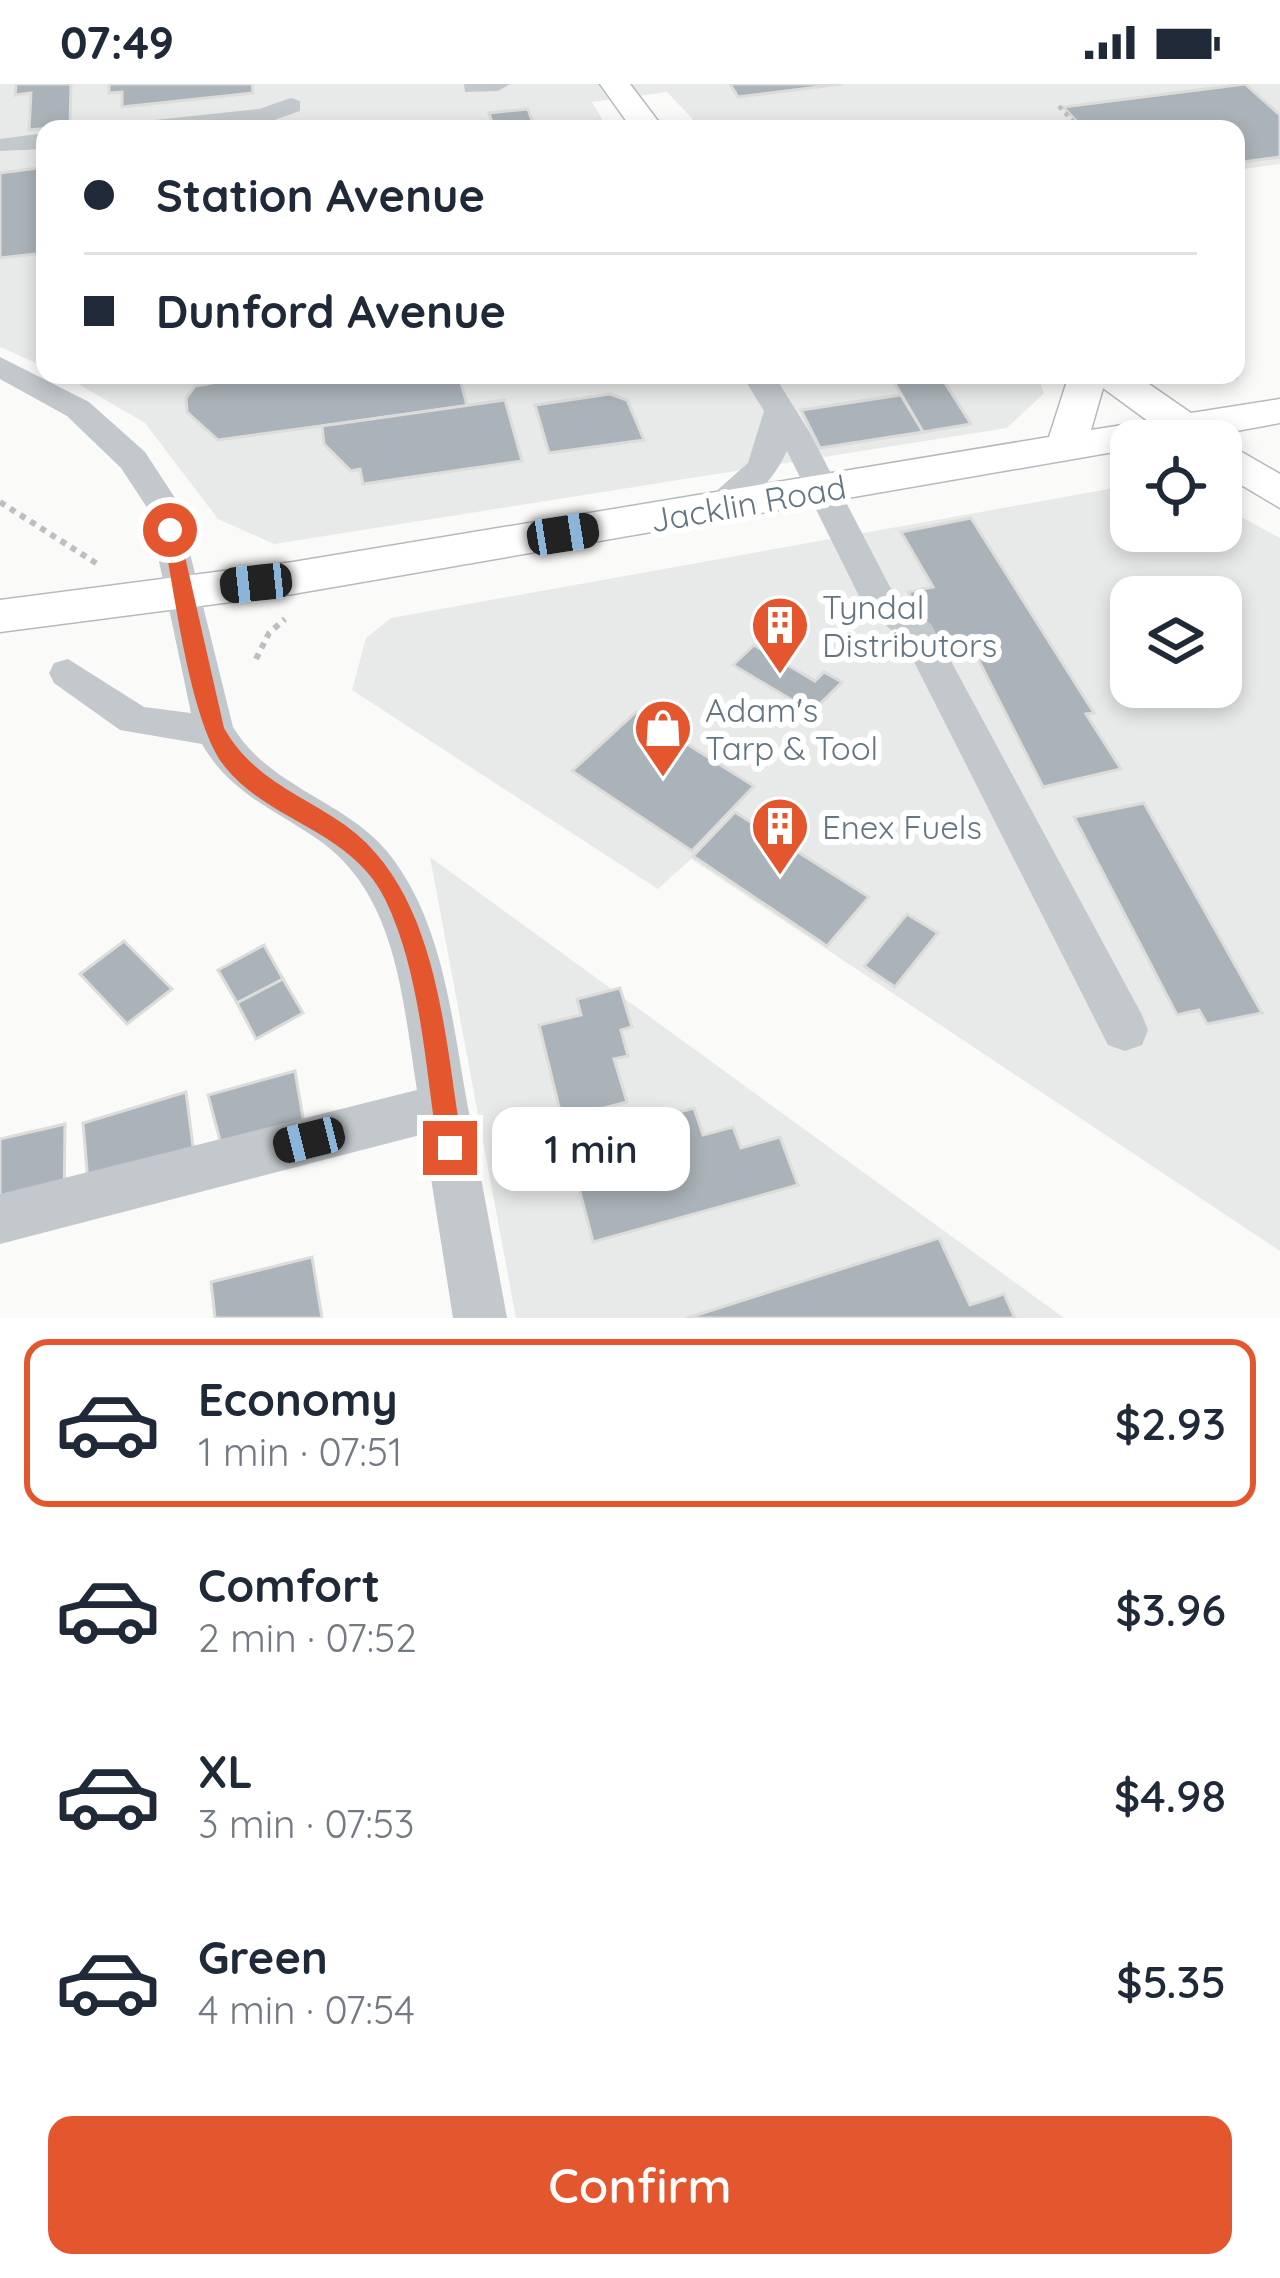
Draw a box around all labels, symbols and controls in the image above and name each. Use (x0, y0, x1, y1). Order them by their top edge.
text: 07:49 (60, 14, 174, 70)
text: Station Avenue (156, 167, 485, 223)
text: Dunford Avenue (156, 283, 506, 339)
map controls (1110, 420, 1242, 708)
button: locate (1110, 420, 1242, 552)
street label: Jacklin Road (647, 466, 849, 540)
route start (143, 503, 197, 557)
car (525, 511, 601, 557)
car (218, 561, 294, 605)
button: layers (1110, 576, 1242, 708)
place label: Tyndal Distributors (822, 586, 997, 665)
building icon: Tyndal Distributors (749, 594, 811, 676)
place label: Adam's Tarp & Tool (705, 689, 878, 768)
shop icon: Adam's Tarp & Tool (632, 697, 694, 779)
building icon: Enex Fuels (749, 795, 811, 877)
place label: Enex Fuels (822, 806, 982, 847)
callout: 1 min (492, 1106, 690, 1190)
car (270, 1114, 348, 1166)
route end (423, 1121, 477, 1175)
text: 1 min (544, 1124, 638, 1173)
icon: car (54, 1369, 162, 1477)
text: Economy (198, 1371, 398, 1427)
text: $2.93 (1115, 1395, 1226, 1451)
text: 1 min · 07:51 (198, 1427, 402, 1476)
icon: car (54, 1555, 162, 1663)
text: Comfort (198, 1557, 380, 1613)
text: $3.96 (1115, 1581, 1226, 1637)
text: 2 min · 07:52 (198, 1613, 417, 1662)
icon: car (54, 1741, 162, 1849)
text: XL (198, 1743, 253, 1799)
text: $4.98 (1114, 1767, 1226, 1823)
text: 3 min · 07:53 (198, 1799, 415, 1848)
icon: car (54, 1927, 162, 2035)
text: Green (198, 1929, 328, 1985)
text: $5.35 (1116, 1953, 1226, 2009)
text: 4 min · 07:54 (198, 1985, 415, 2034)
button: Confirm (48, 2116, 1232, 2254)

